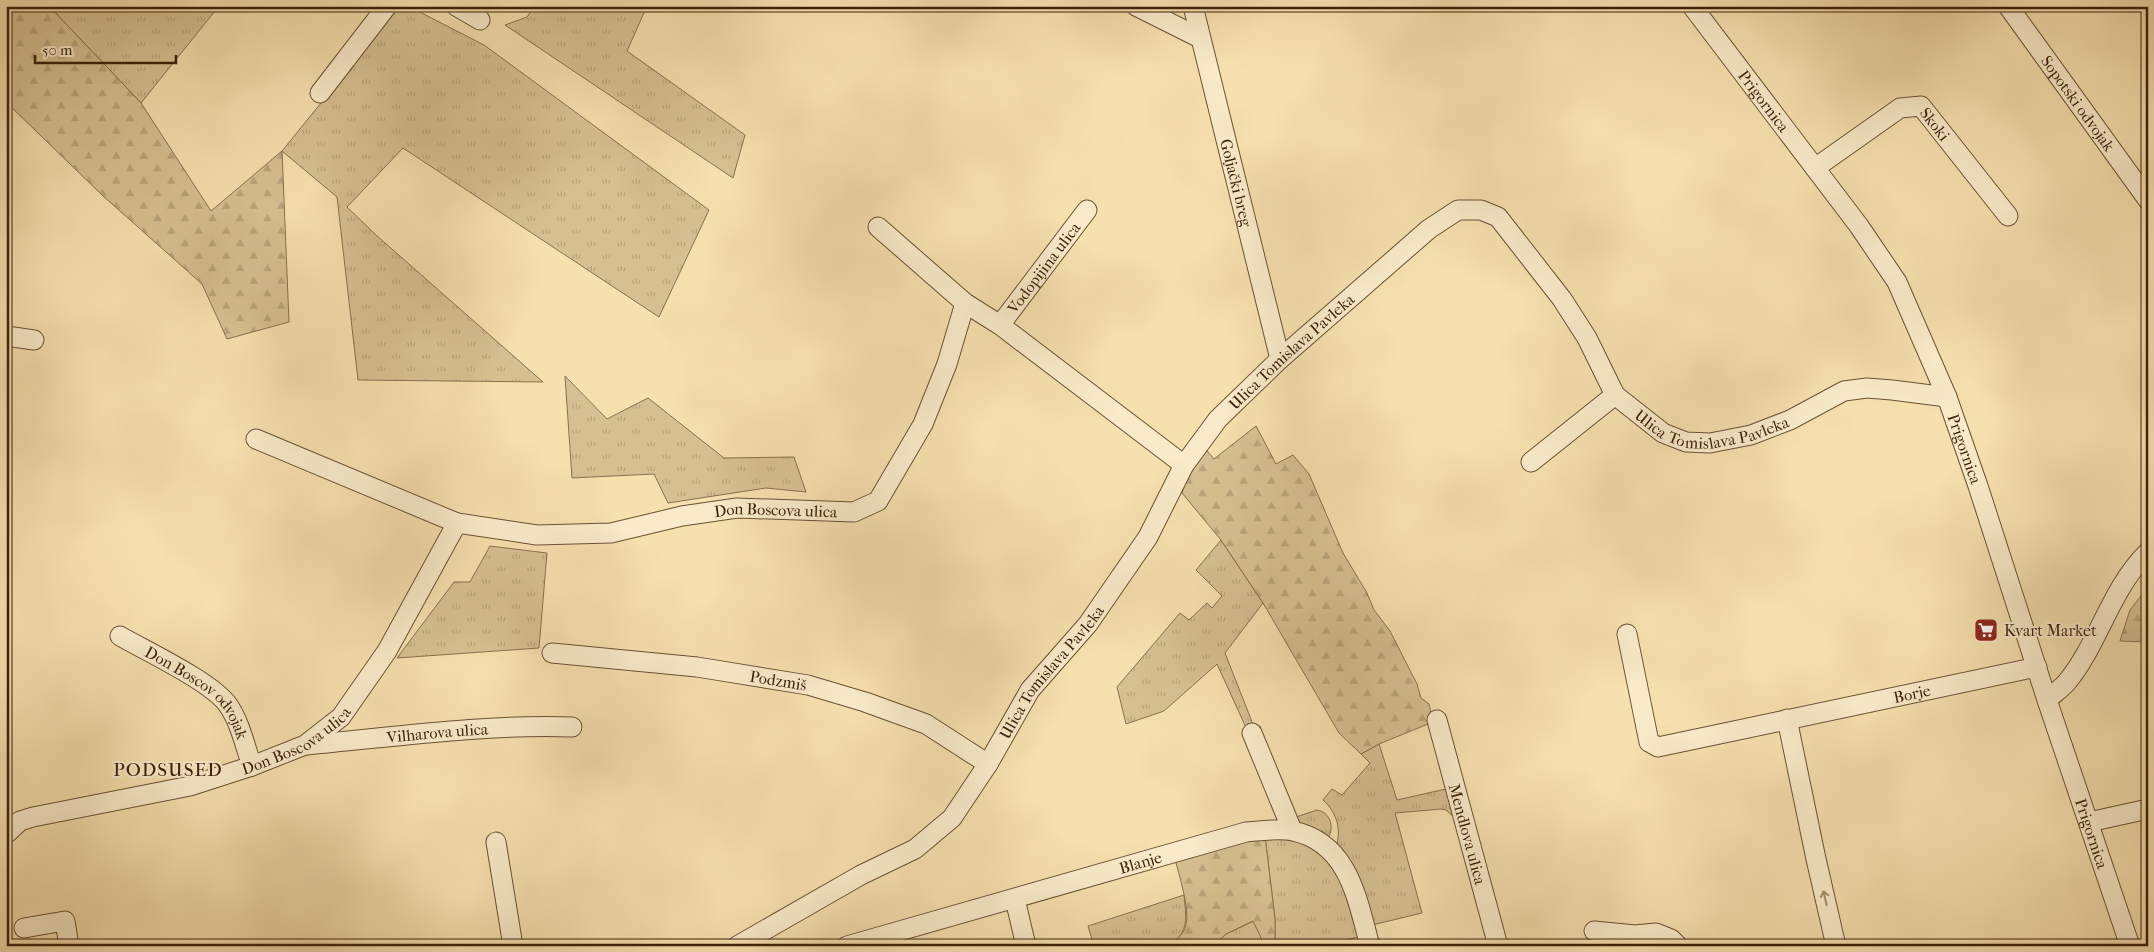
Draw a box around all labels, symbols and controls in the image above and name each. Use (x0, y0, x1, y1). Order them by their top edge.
scale bar (35, 32, 176, 64)
text: 50 m (42, 41, 73, 59)
street label: Sopotski odvojak (2037, 52, 2120, 155)
street label: Prigornica (1734, 66, 1794, 136)
street label: Skoki (1916, 103, 1954, 145)
street label: Goljački breg (1217, 137, 1257, 229)
street label: Vodopijina ulica (1002, 218, 1084, 318)
street label: Ulica Tomislava Pavleka (1224, 289, 1358, 413)
street label: Ulica Tomislava Pavleka (1632, 399, 1796, 427)
text: Ulica Tomislava Pavleka (1631, 405, 1792, 453)
street label: Prigornica (1944, 411, 1986, 487)
street label: Don Boscova ulica (713, 498, 838, 521)
street label: Ulica Tomislava Pavleka (995, 601, 1108, 742)
supermarket icon: Kvart Market (1973, 617, 1999, 643)
place label: Kvart Market (2004, 621, 2097, 640)
street label: Don Boscov odvojak (142, 642, 253, 742)
street label: Podzmiš (749, 666, 808, 694)
street label: Borje (1892, 680, 1932, 707)
street label: Don Boscova ulica (239, 703, 355, 778)
street label: Vilharova ulica (385, 719, 489, 746)
district label: PODSUSED (113, 759, 223, 781)
street label: Mendlova ulica (1445, 781, 1491, 887)
street label: Prigornica (2071, 796, 2113, 871)
street label: Blanje (1117, 847, 1164, 877)
one-way arrow (1820, 891, 1829, 907)

